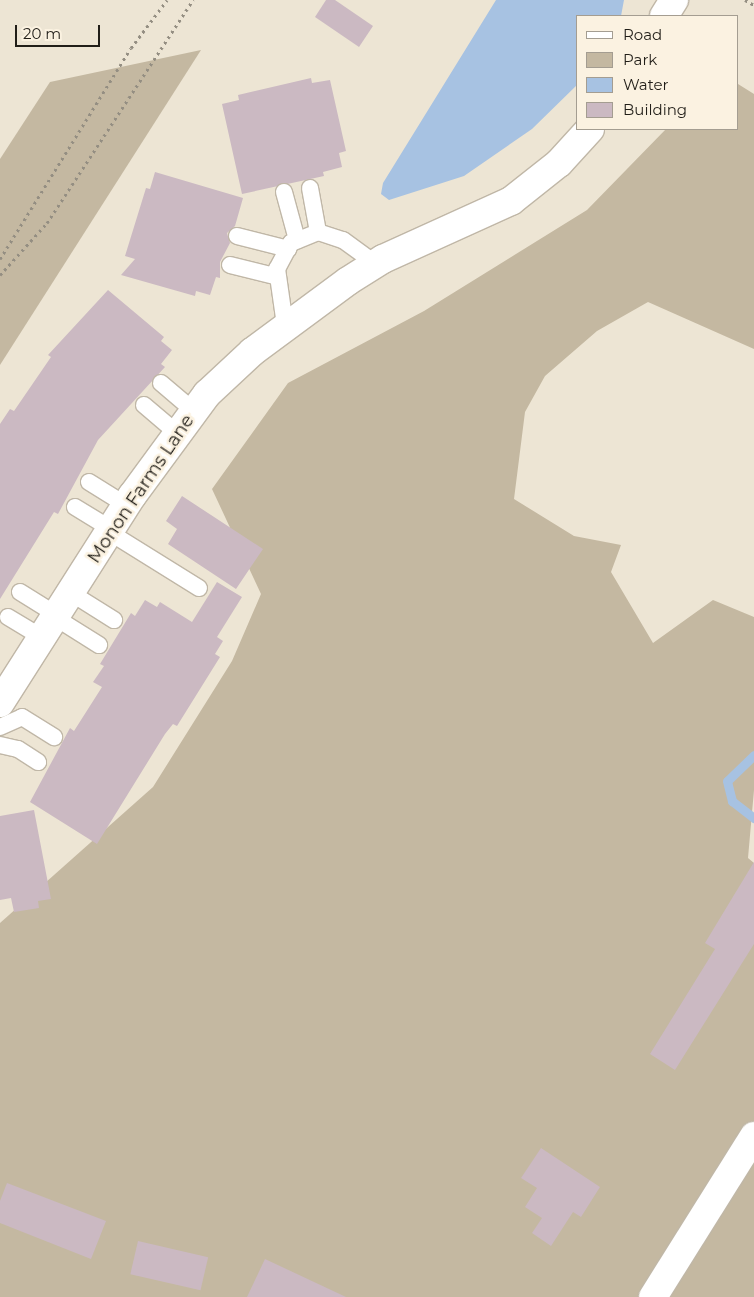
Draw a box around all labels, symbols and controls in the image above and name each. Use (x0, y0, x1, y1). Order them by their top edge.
scale bar (18, 15, 102, 47)
legend (576, 15, 739, 130)
text: 20 m (23, 24, 61, 43)
text: Road (623, 25, 662, 44)
text: Park (623, 50, 657, 69)
text: Water (623, 75, 669, 94)
text: Building (623, 100, 687, 119)
street label: Monon Farms Lane (83, 411, 199, 567)

